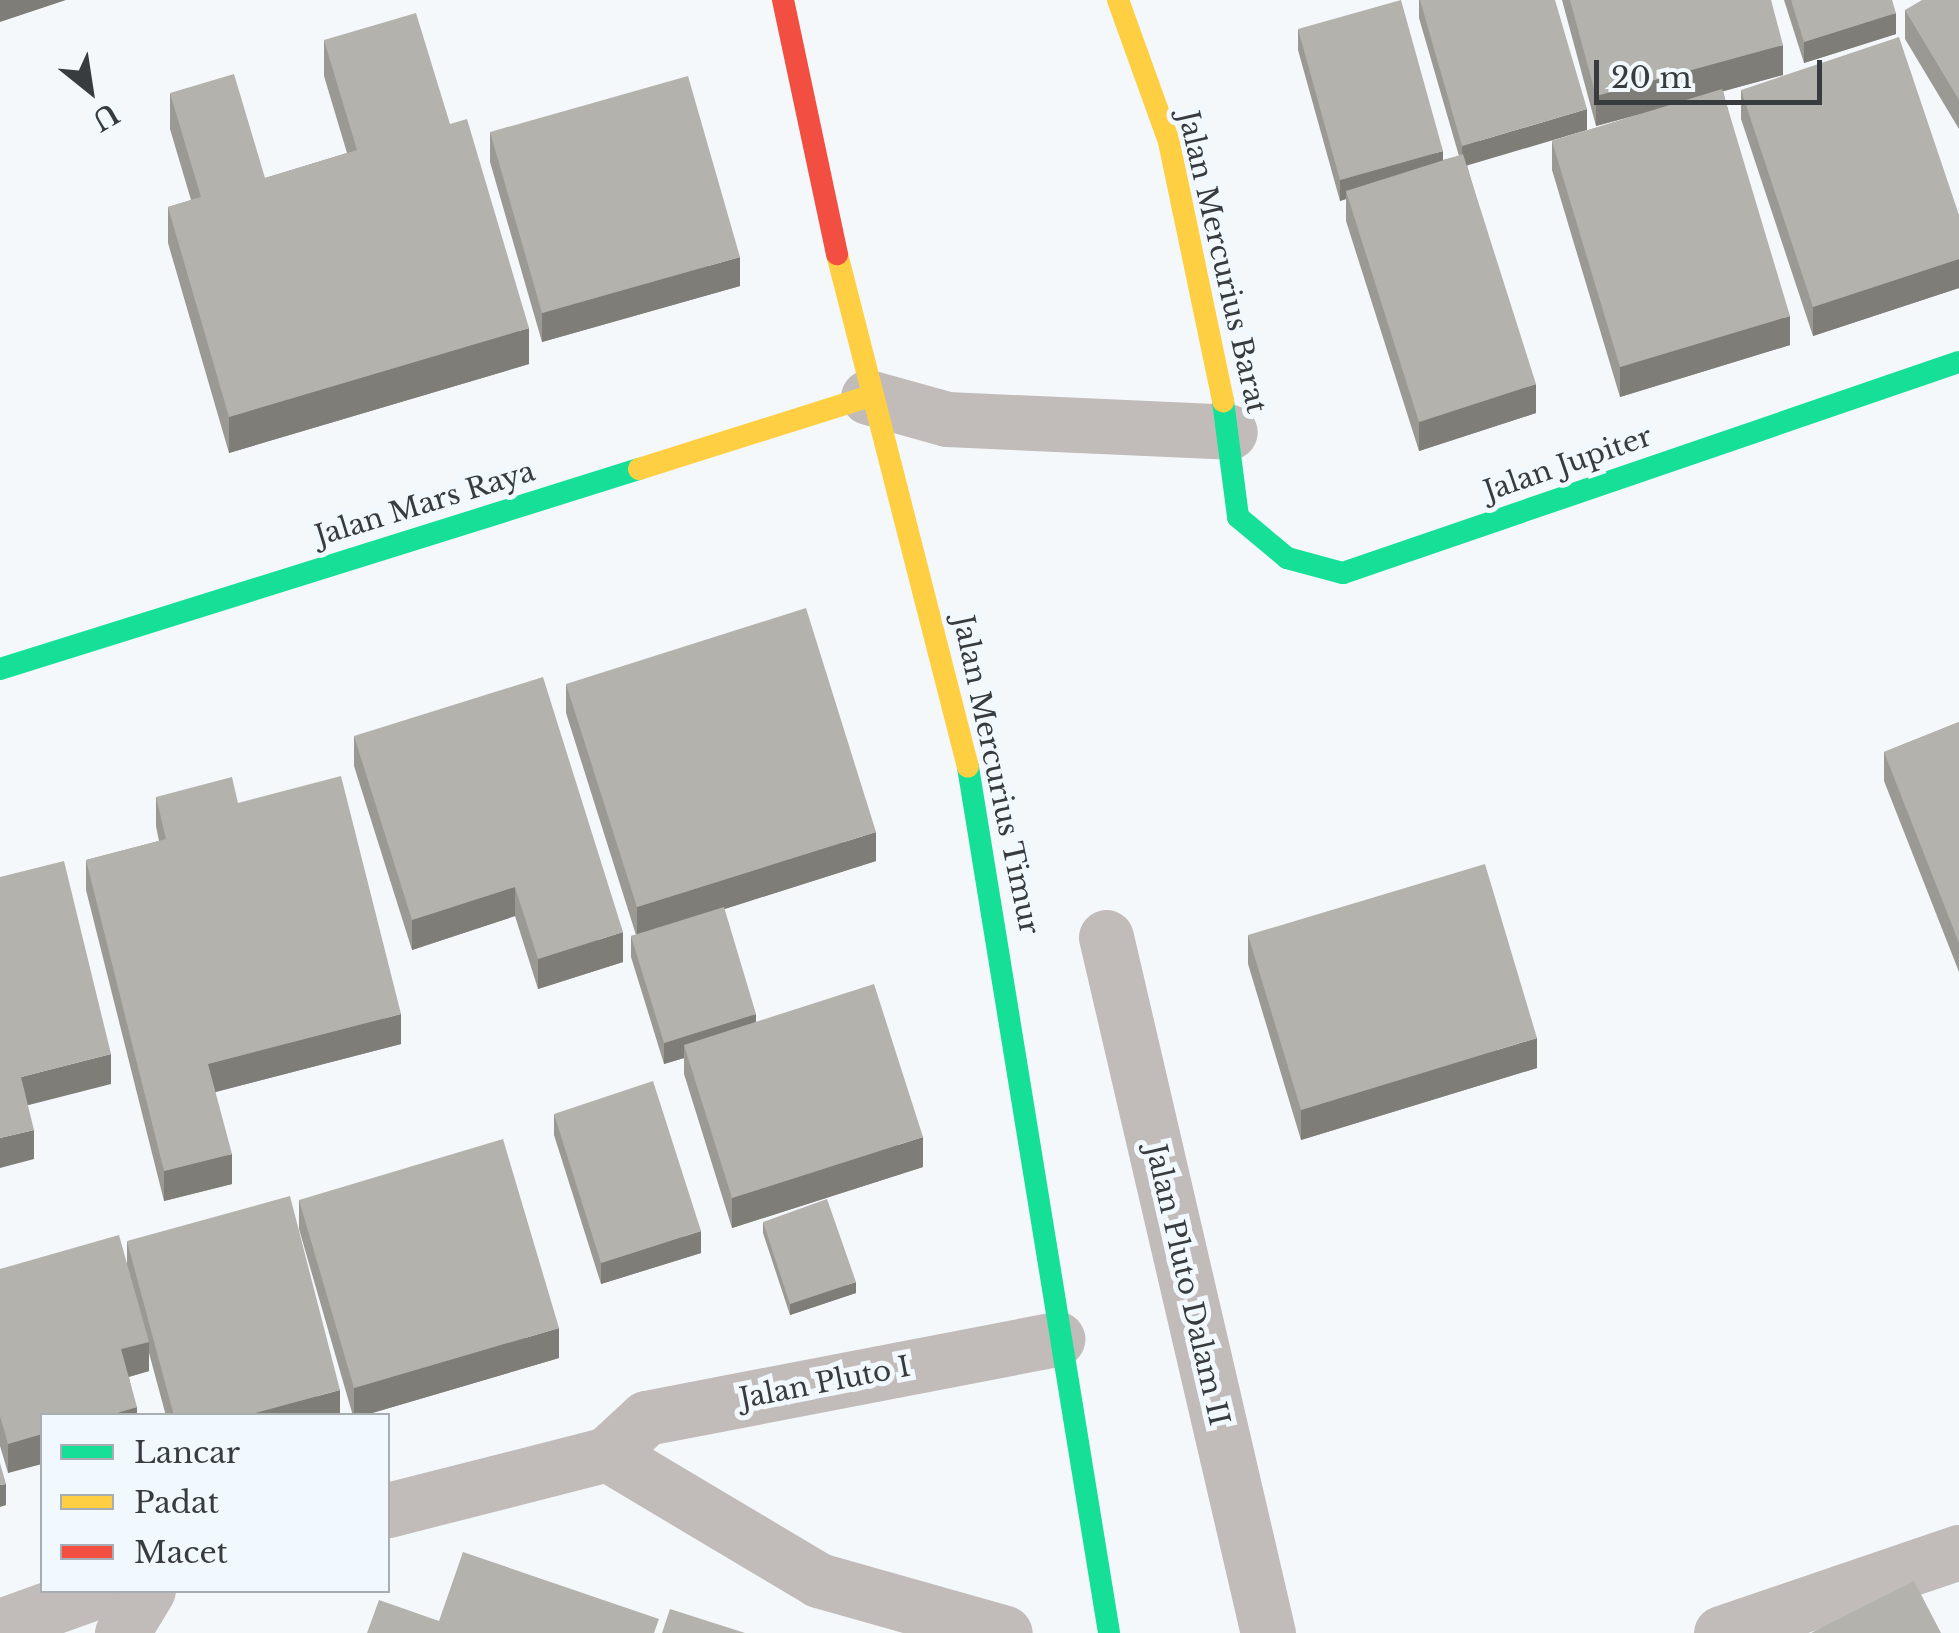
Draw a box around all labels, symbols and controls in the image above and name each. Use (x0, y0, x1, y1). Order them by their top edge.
north arrow (40, 40, 140, 140)
scale bar (1599, 40, 1826, 102)
text: 20 m (1611, 59, 1692, 96)
text: U (86, 95, 125, 138)
street label: Jalan Mercurius Barat (1171, 108, 1273, 416)
street label: Jalan Jupiter (1480, 420, 1656, 508)
street label: Jalan Mars Raya (311, 455, 539, 553)
street label: Jalan Mercurius Timur (946, 612, 1046, 938)
street label: Jalan Pluto Dalam II (1138, 1141, 1236, 1429)
street label: Jalan Pluto I (737, 1350, 913, 1416)
legend (40, 1413, 390, 1593)
text: Lancar (134, 1434, 240, 1471)
text: Padat (134, 1484, 219, 1521)
text: Macet (134, 1534, 228, 1571)

